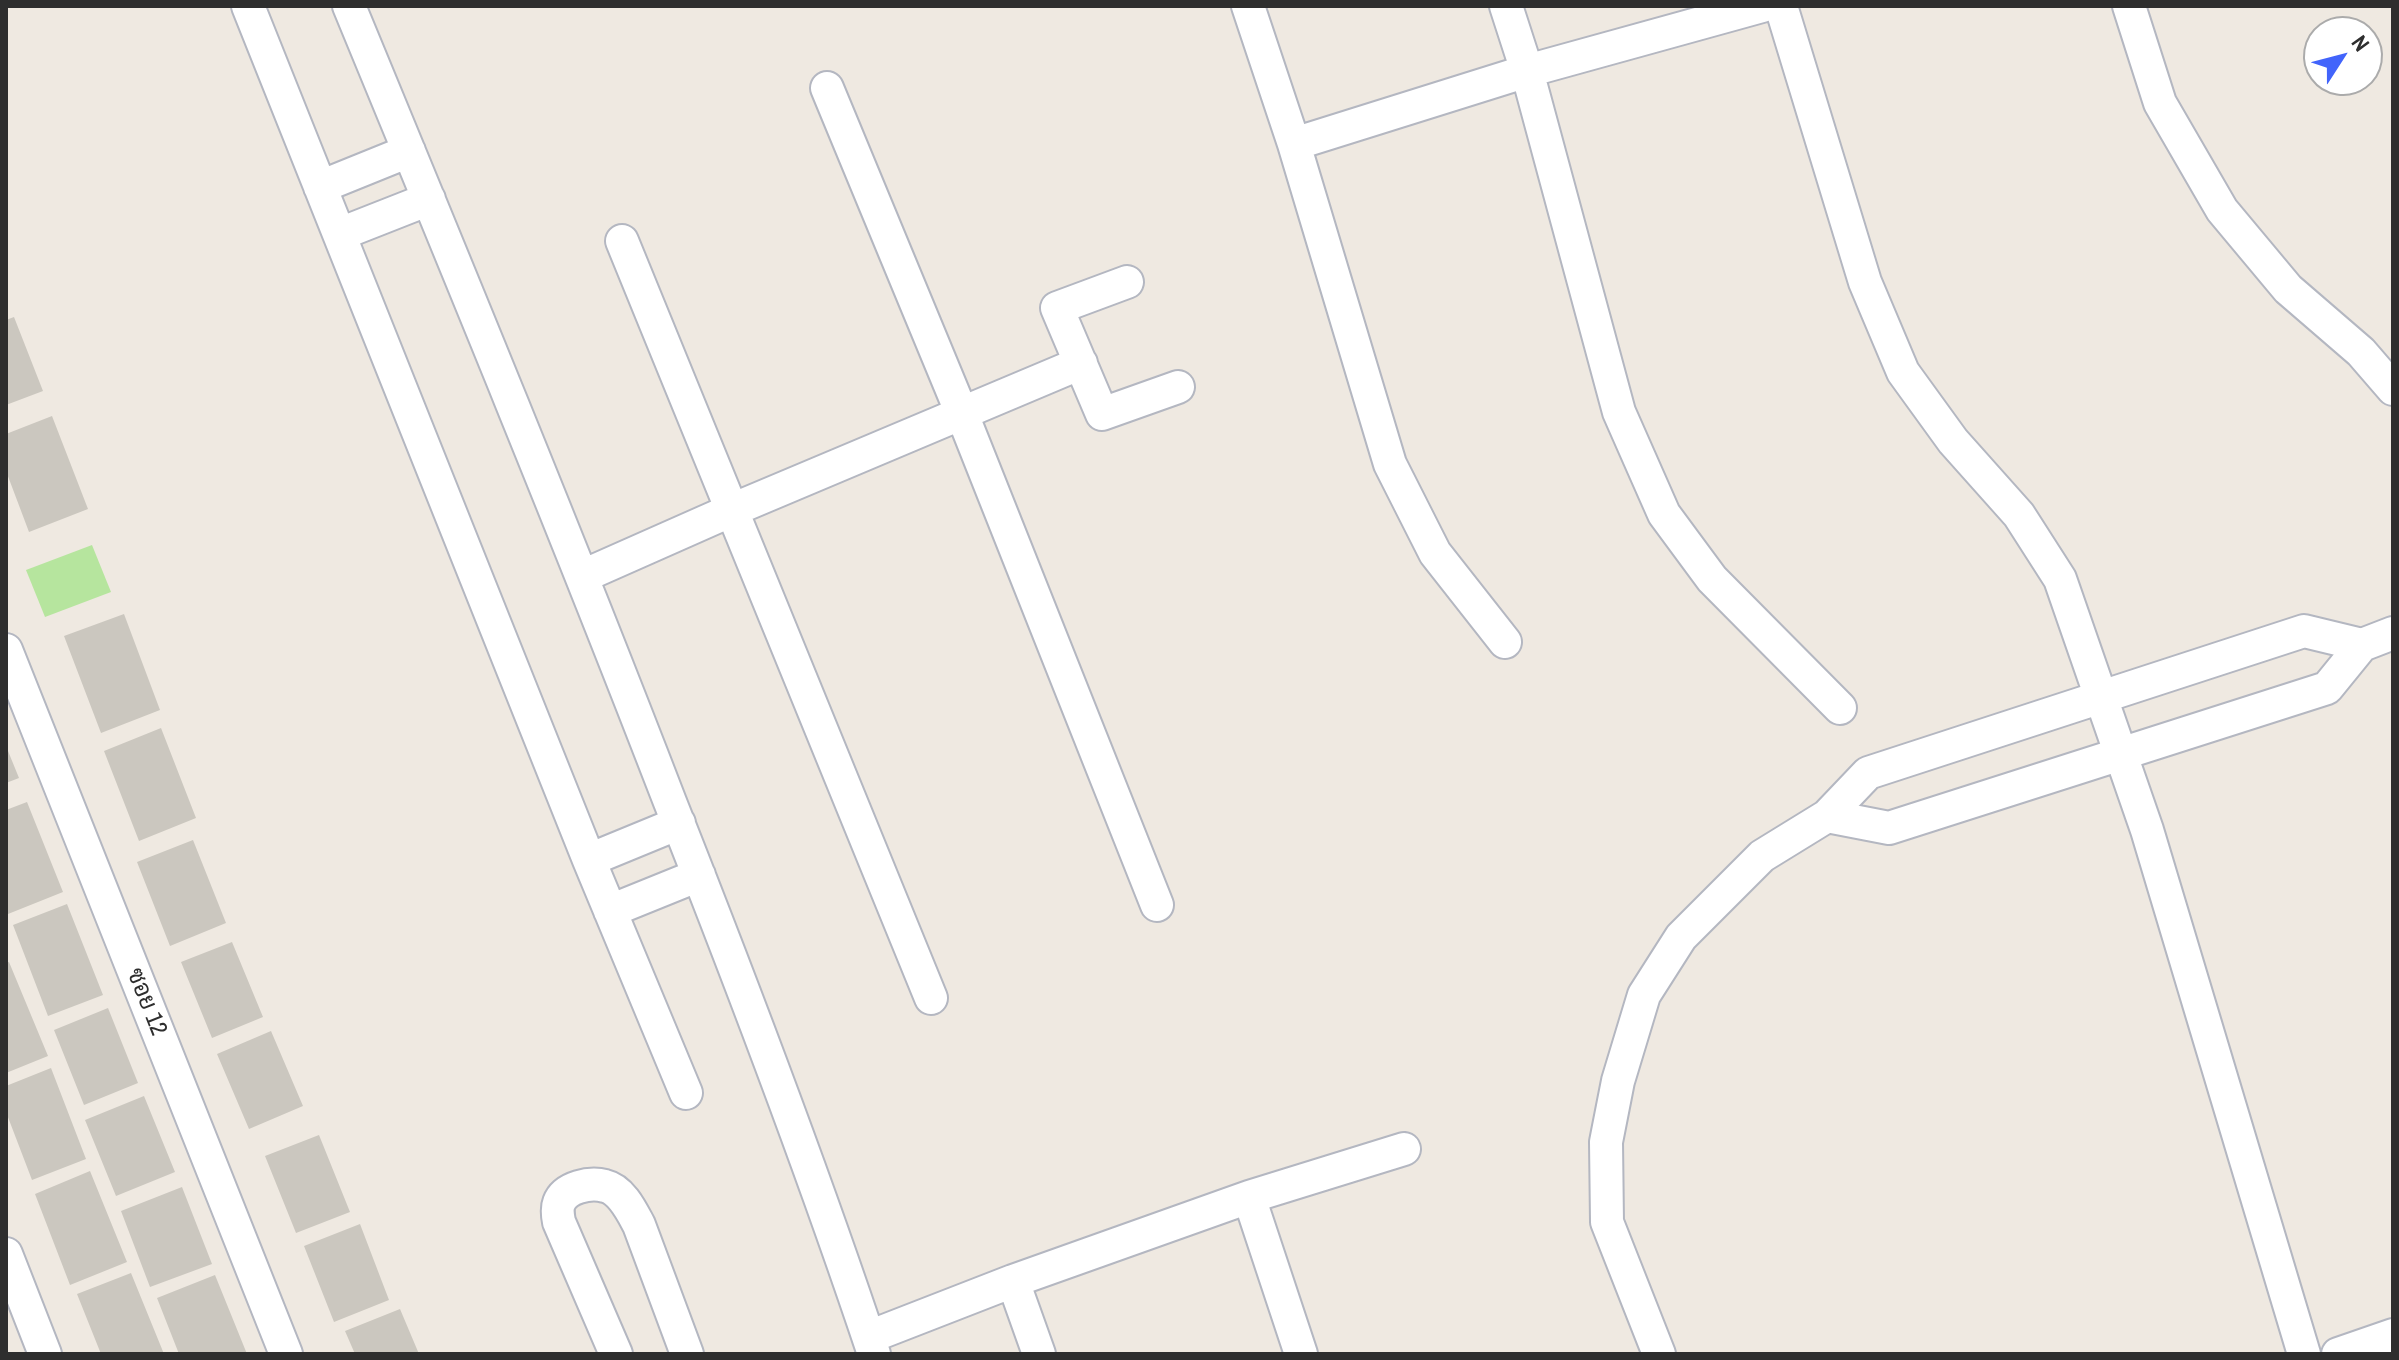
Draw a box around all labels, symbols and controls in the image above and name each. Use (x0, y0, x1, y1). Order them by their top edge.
north arrow (2303, 16, 2383, 96)
text: N (2345, 29, 2377, 57)
street label: ซอย 12 (120, 964, 172, 1040)

